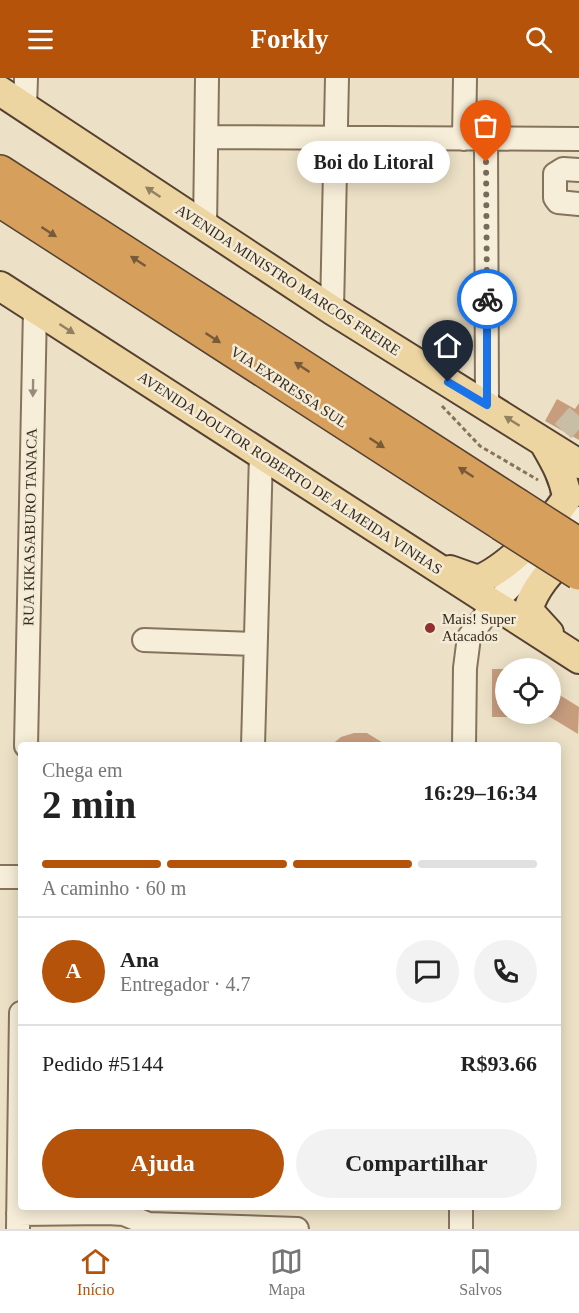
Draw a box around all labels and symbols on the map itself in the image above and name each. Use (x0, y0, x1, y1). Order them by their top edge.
pin (460, 100, 511, 162)
callout: Boi do Litoral (297, 141, 450, 183)
one-way arrow (144, 187, 161, 198)
street label: AVENIDA MINISTRO MARCOS FREIRE (173, 201, 403, 359)
one-way arrow (41, 226, 57, 237)
one-way arrow (130, 256, 146, 267)
courier (457, 269, 517, 329)
pin (422, 320, 473, 382)
one-way arrow (59, 324, 75, 335)
one-way arrow (205, 332, 221, 343)
street label: VIA EXPRESSA SUL (228, 343, 350, 431)
one-way arrow (294, 361, 310, 372)
street label: AVENIDA DOUTOR ROBERTO DE ALMEIDA VINHAS (135, 368, 445, 578)
one-way arrow (28, 379, 38, 398)
one-way arrow (504, 415, 520, 426)
street label: RUA KIKASABURO TANACA (20, 428, 40, 626)
one-way arrow (369, 437, 385, 448)
one-way arrow (458, 467, 474, 478)
place label: Mais! Super Atacados (442, 611, 516, 644)
marker: Mais! Super Atacados (423, 621, 437, 635)

